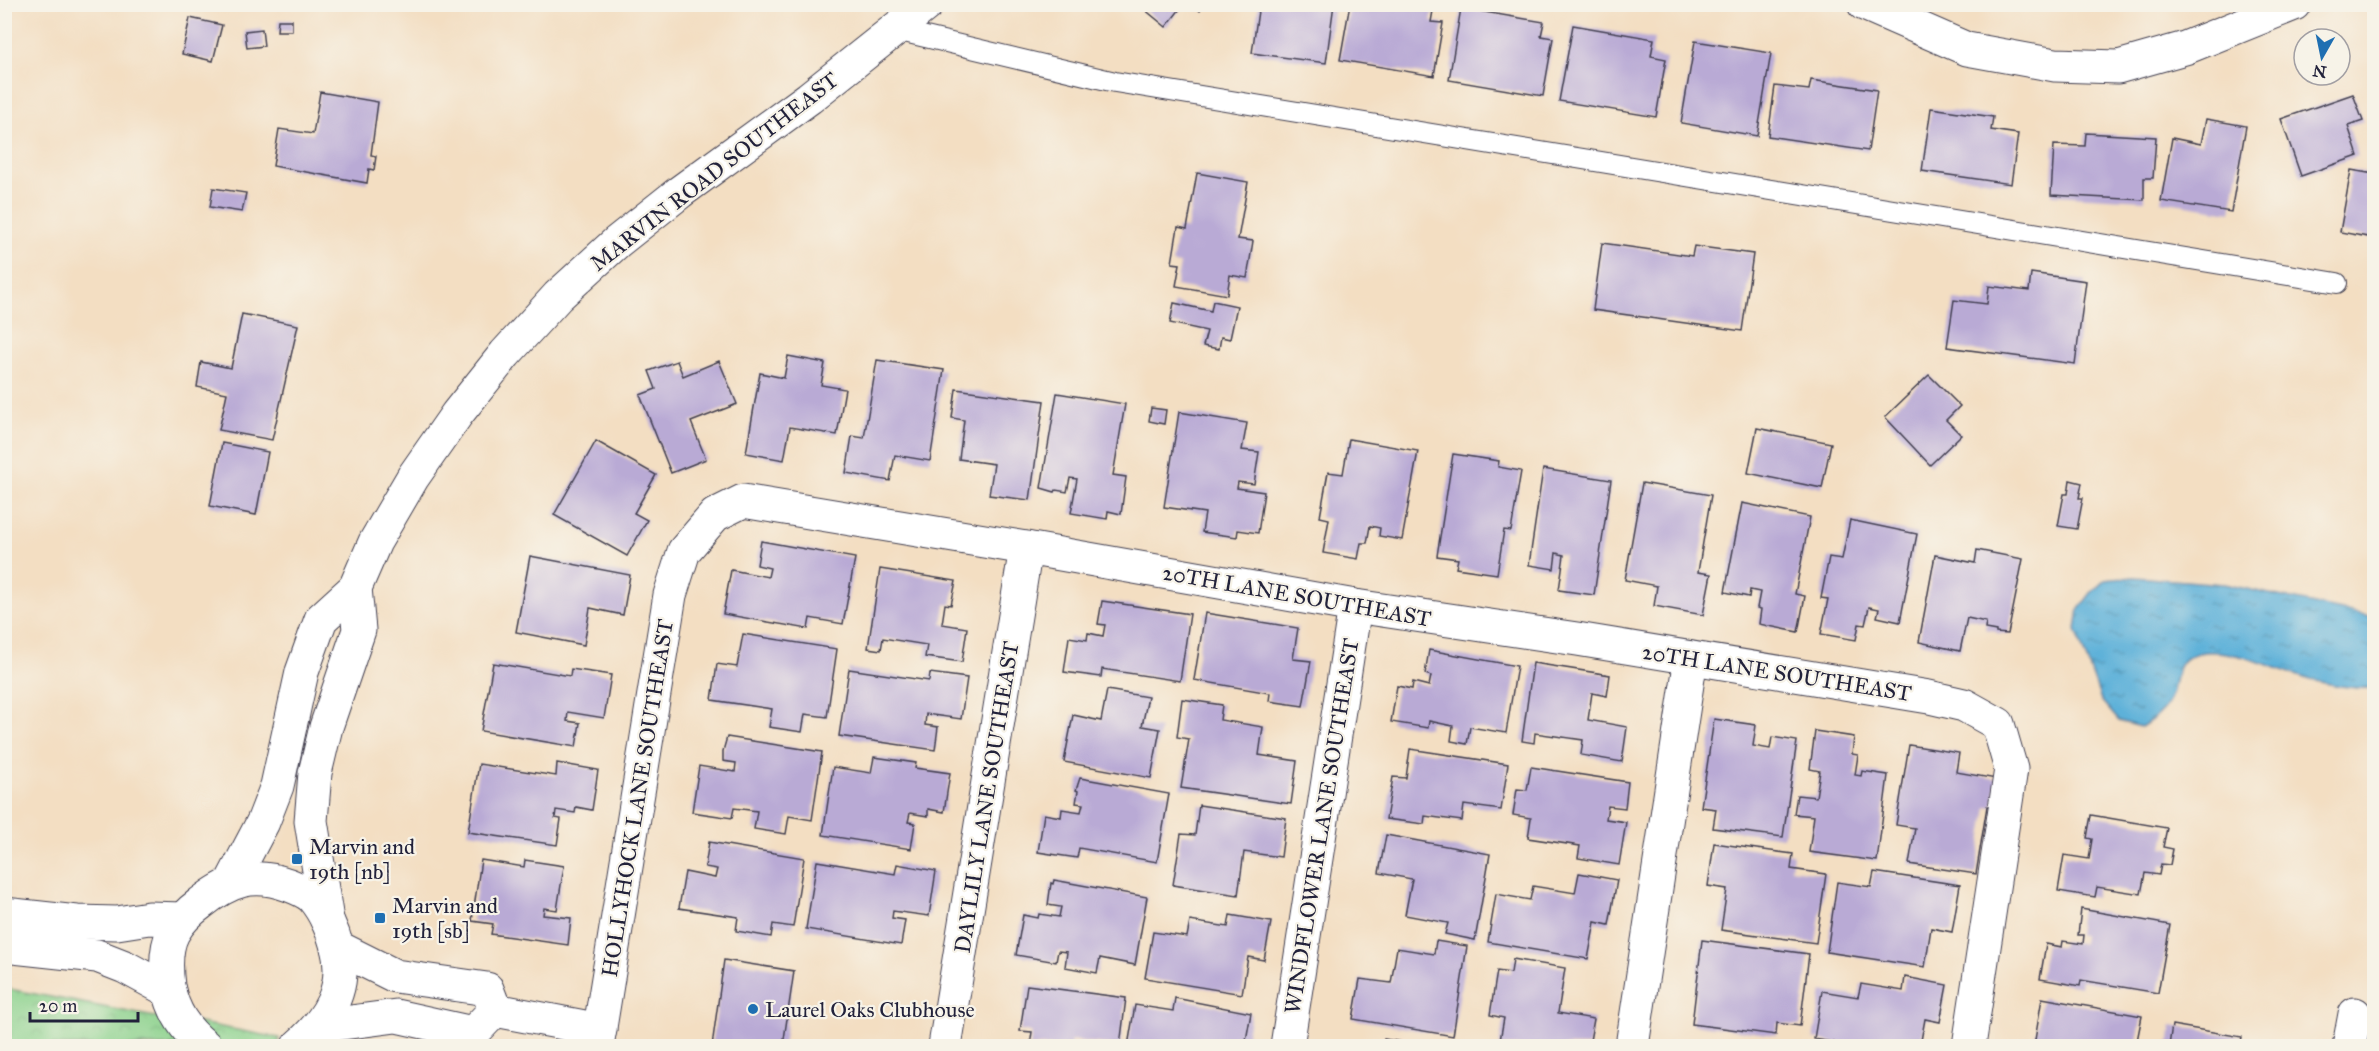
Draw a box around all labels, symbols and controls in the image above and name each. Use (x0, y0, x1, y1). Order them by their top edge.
north arrow (2292, 27, 2352, 87)
text: N (2311, 61, 2328, 82)
street label: MARVIN ROAD SOUTHEAST (585, 66, 844, 277)
street label: 20TH LANE SOUTHEAST (1160, 559, 1433, 632)
street label: HOLLYHOCK LANE SOUTHEAST (596, 617, 679, 979)
street label: WINDFLOWER LANE SOUTHEAST (1278, 636, 1365, 1016)
street label: 20TH LANE SOUTHEAST (1640, 638, 1914, 707)
street label: DAYLILY LANE SOUTHEAST (948, 639, 1024, 955)
place label: Marvin and 19th [nb] (309, 833, 415, 885)
marker: Marvin and 19th [nb] (290, 852, 304, 866)
place label: Marvin and 19th [sb] (392, 892, 498, 944)
marker: Marvin and 19th [sb] (373, 911, 387, 925)
scale bar (30, 985, 138, 1023)
text: 20 m (39, 995, 77, 1017)
place label: Laurel Oaks Clubhouse (765, 996, 975, 1023)
marker: Laurel Oaks Clubhouse (746, 1002, 760, 1016)

